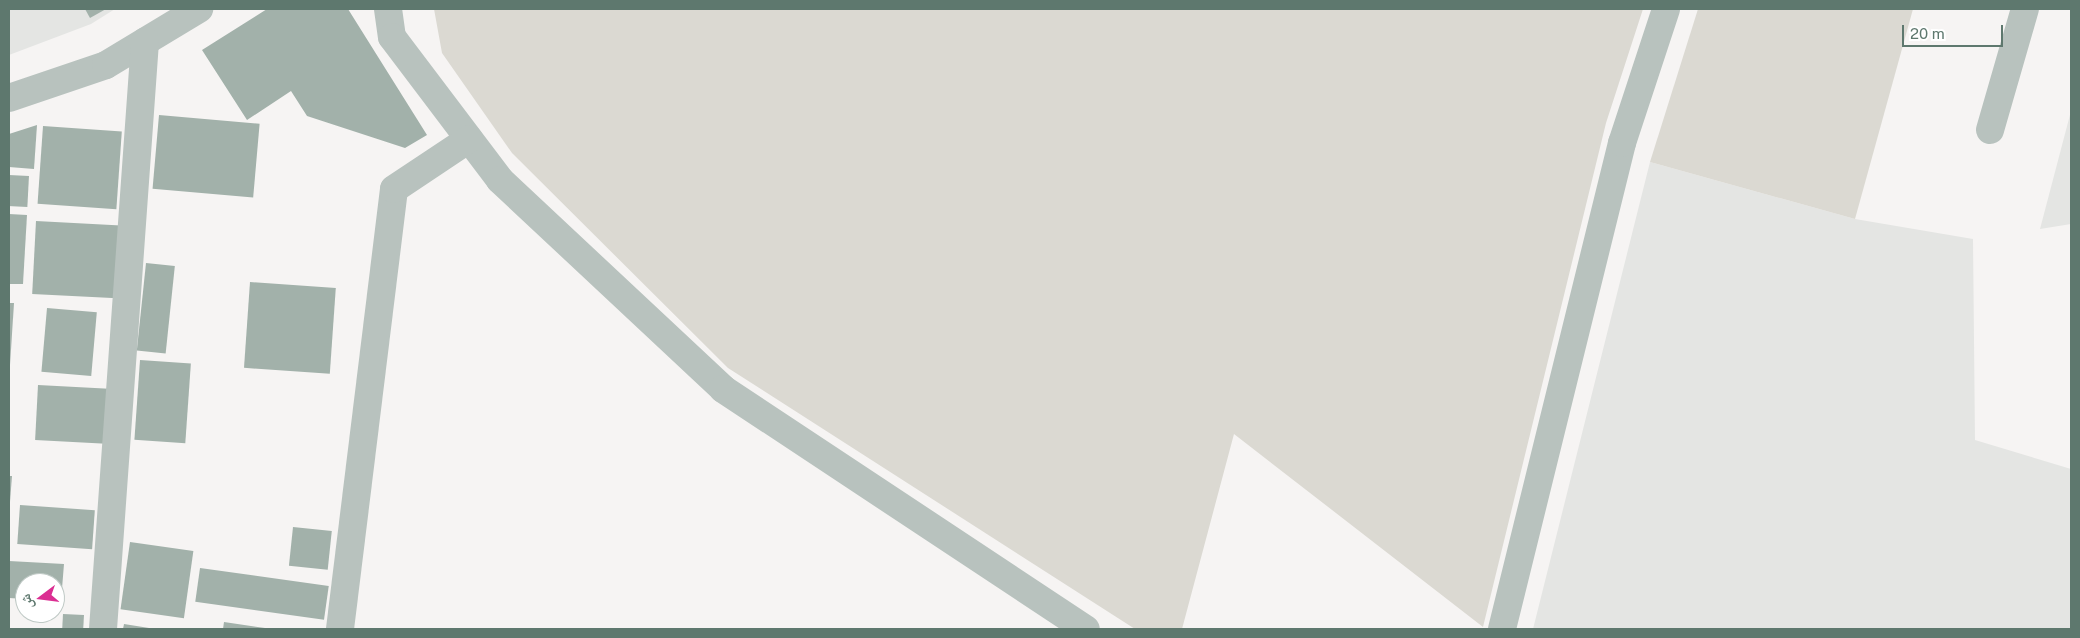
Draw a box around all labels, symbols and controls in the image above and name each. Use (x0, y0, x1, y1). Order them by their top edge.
scale bar (1905, 15, 2006, 47)
text: 20 m (1910, 25, 1945, 42)
north arrow (15, 573, 65, 623)
text: ش (17, 592, 36, 611)

